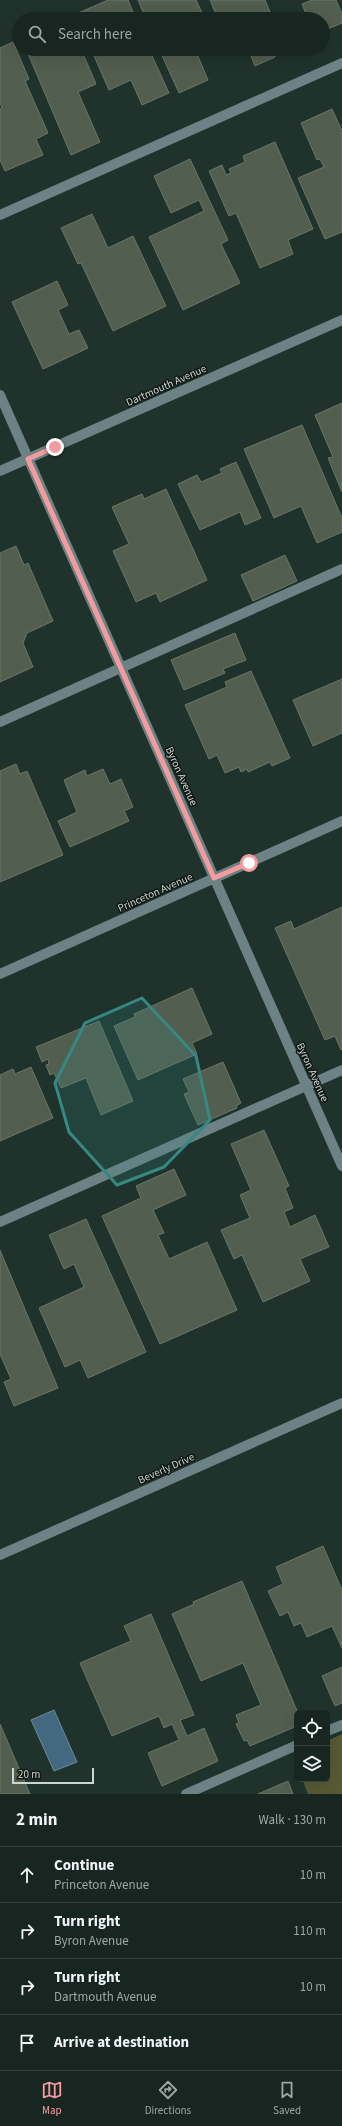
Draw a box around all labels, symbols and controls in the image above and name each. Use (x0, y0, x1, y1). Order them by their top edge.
search box (12, 12, 330, 56)
icon: search (26, 23, 48, 45)
text: Search here (58, 24, 132, 45)
street label: Dartmouth Avenue (124, 361, 209, 410)
route end (46, 438, 64, 456)
street label: Byron Avenue (162, 744, 201, 809)
route start (240, 854, 258, 872)
street label: Princeton Avenue (115, 869, 196, 916)
street label: Byron Avenue (293, 1040, 332, 1105)
street label: Beverly Drive (136, 1449, 197, 1488)
map controls (294, 1710, 330, 1782)
button: locate (294, 1710, 330, 1746)
button: layers (294, 1746, 330, 1782)
scale bar (12, 1766, 94, 1785)
text: 20 m (18, 1767, 40, 1782)
text: 2 min (16, 1808, 57, 1832)
text: Walk · 130 m (258, 1811, 326, 1829)
text: Continue (54, 1855, 114, 1876)
icon: ahead (16, 1864, 38, 1886)
text: 10 m (300, 1866, 326, 1884)
text: Princeton Avenue (54, 1876, 149, 1894)
text: Turn right (54, 1911, 120, 1932)
icon: right (16, 1920, 38, 1942)
text: 110 m (293, 1922, 326, 1940)
text: Byron Avenue (54, 1932, 129, 1950)
text: Turn right (54, 1967, 120, 1988)
icon: right (16, 1976, 38, 1998)
text: 10 m (300, 1978, 326, 1996)
text: Dartmouth Avenue (54, 1988, 156, 2006)
icon: arrive (16, 2032, 38, 2054)
text: Arrive at destination (54, 2032, 189, 2053)
tab: Map (41, 2079, 63, 2118)
tab: Directions (145, 2079, 191, 2118)
tab: Saved (273, 2079, 301, 2118)

